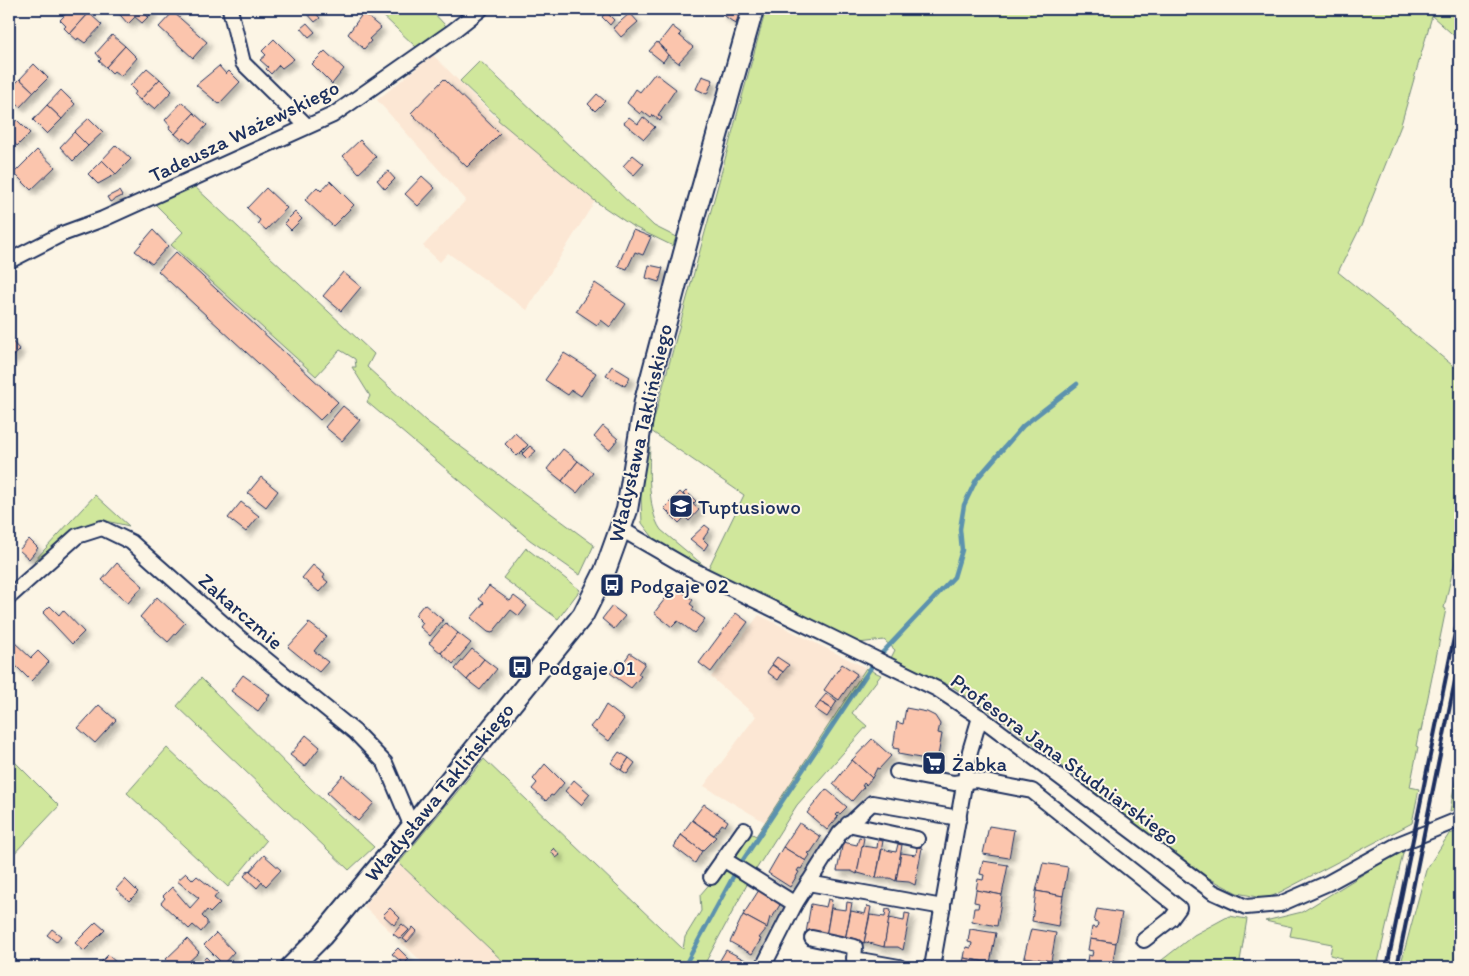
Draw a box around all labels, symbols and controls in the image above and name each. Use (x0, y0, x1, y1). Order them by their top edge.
street label: Tadeusza Ważewskiego (145, 74, 343, 188)
street label: Władysława Taklińskiego (603, 321, 677, 545)
school or university icon: Tuptusiowo (668, 493, 694, 519)
place label: Tuptusiowo (698, 494, 801, 519)
street label: Zakarczmie (194, 567, 288, 655)
bus stop icon: Podgaje 02 (599, 572, 625, 598)
place label: Podgaje 02 (630, 573, 729, 598)
bus stop icon: Podgaje 01 (507, 654, 533, 680)
place label: Podgaje 01 (538, 655, 636, 680)
street label: Profesora Jana Studniarskiego (946, 668, 1184, 850)
street label: Władysława Taklińskiego (359, 697, 519, 887)
supermarket icon: Żabka (921, 750, 947, 776)
place label: Żabka (952, 751, 1007, 776)

